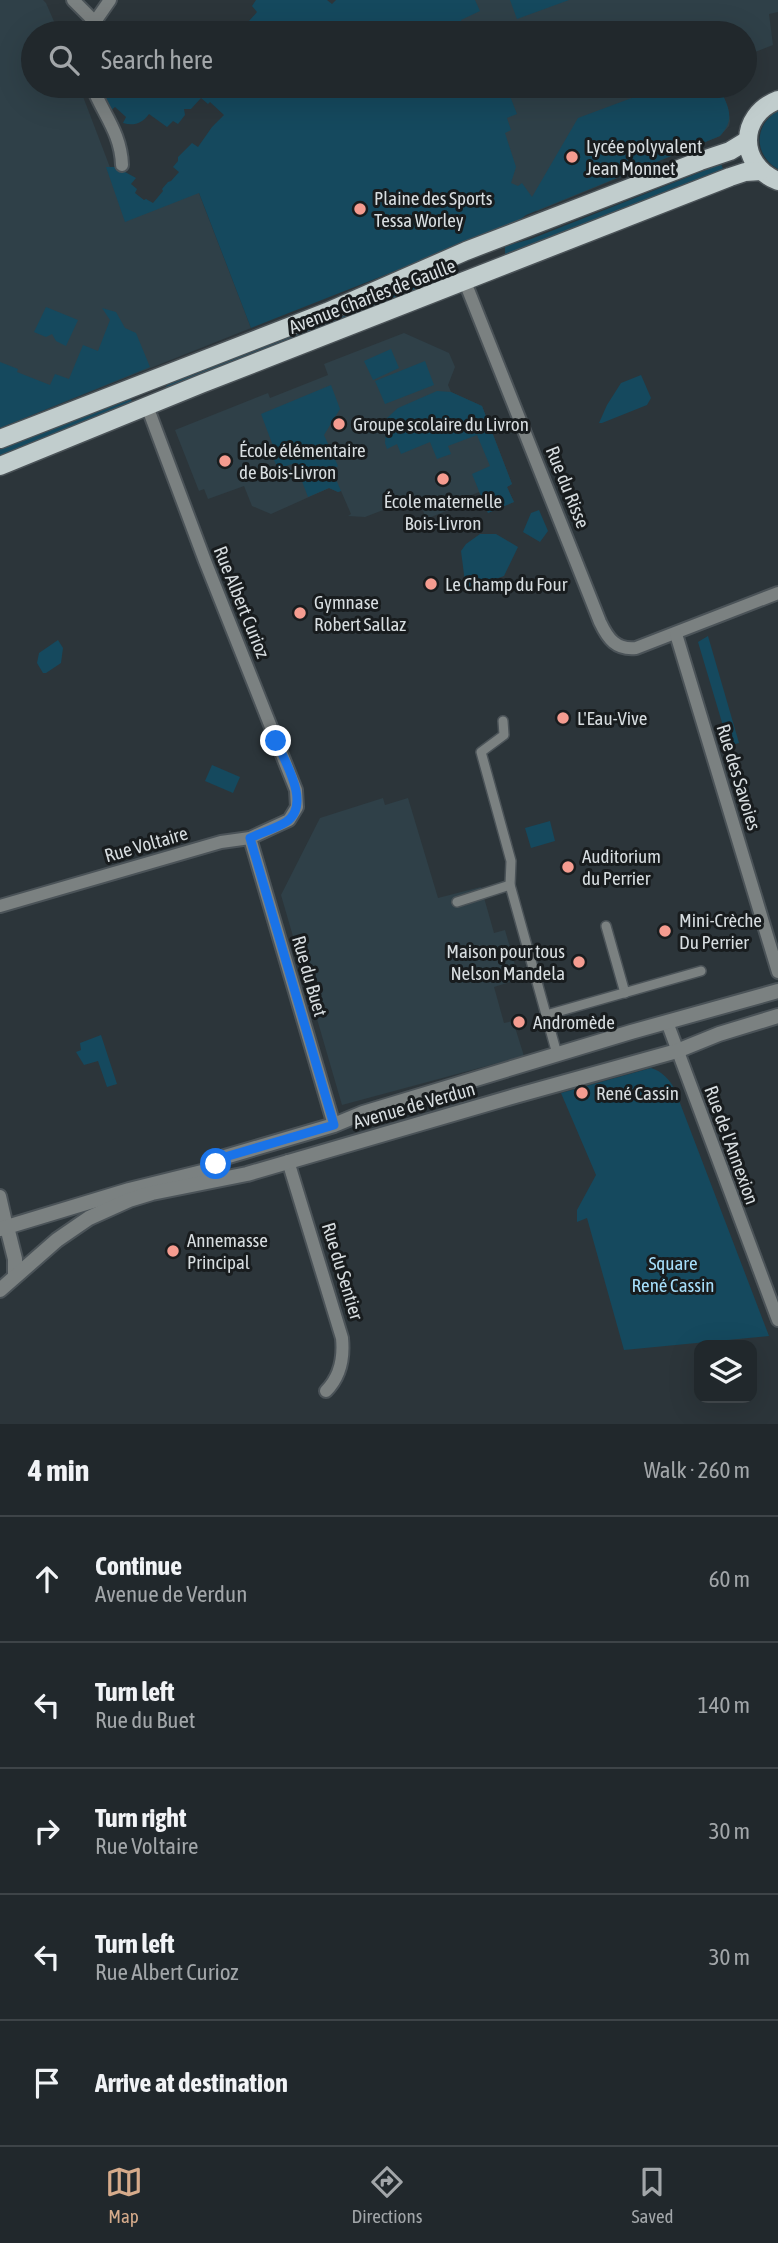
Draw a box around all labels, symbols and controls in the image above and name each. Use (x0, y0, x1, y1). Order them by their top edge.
search box (21, 21, 757, 98)
icon: search (45, 41, 83, 79)
text: Search here (101, 45, 213, 75)
place label: Lycée polyvalent Jean Monnet (586, 135, 702, 179)
marker: Lycée polyvalent Jean Monnet (564, 149, 580, 165)
place label: Plaine des Sports Tessa Worley (374, 187, 493, 231)
marker: Plaine des Sports Tessa Worley (352, 201, 368, 217)
street label: Avenue Charles de Gaulle (285, 254, 459, 338)
place label: Groupe scolaire du Livron (353, 413, 529, 435)
marker: Groupe scolaire du Livron (331, 416, 347, 432)
place label: École élémentaire de Bois-Livron (239, 439, 366, 483)
street label: Rue du Risse (542, 443, 594, 531)
marker: École élémentaire de Bois-Livron (217, 453, 233, 469)
marker: École maternelle Bois-Livron (435, 471, 451, 487)
place label: École maternelle Bois-Livron (384, 490, 502, 534)
street label: Rue Albert Curioz (210, 543, 274, 661)
place label: Le Champ du Four (445, 573, 568, 595)
marker: Le Champ du Four (423, 576, 439, 592)
place label: Gymnase Robert Sallaz (314, 591, 406, 635)
marker: Gymnase Robert Sallaz (292, 605, 308, 621)
place label: L'Eau-Vive (577, 707, 647, 729)
marker: L'Eau-Vive (555, 710, 571, 726)
street label: Rue des Savoies (712, 721, 766, 833)
route end (260, 725, 291, 756)
street label: Rue Voltaire (102, 822, 190, 866)
place label: Auditorium du Perrier (582, 845, 661, 889)
marker: Auditorium du Perrier (560, 859, 576, 875)
place label: Mini-Crèche Du Perrier (679, 909, 762, 953)
marker: Mini-Crèche Du Perrier (657, 923, 673, 939)
street label: Rue du Buet (288, 933, 332, 1019)
place label: Maison pour tous Nelson Mandela (446, 940, 565, 984)
marker: Maison pour tous Nelson Mandela (571, 954, 587, 970)
place label: Andromède (533, 1011, 615, 1033)
marker: Andromède (511, 1014, 527, 1030)
street label: Avenue de Verdun (350, 1077, 478, 1133)
place label: René Cassin (596, 1082, 679, 1104)
street label: Rue de l'Annexion (700, 1083, 764, 1207)
marker: René Cassin (574, 1085, 590, 1101)
route start (200, 1148, 231, 1179)
street label: Rue du Sentier (318, 1220, 368, 1323)
place label: Annemasse Principal (187, 1229, 268, 1273)
marker: Annemasse Principal (165, 1243, 181, 1259)
park label: Square René Cassin (632, 1252, 714, 1296)
map controls (694, 1340, 757, 1403)
button: layers (694, 1340, 757, 1403)
text: 4 min (28, 1453, 89, 1487)
text: Walk · 260 m (644, 1457, 750, 1483)
text: Continue (95, 1551, 182, 1581)
icon: ahead (28, 1560, 66, 1598)
text: 60 m (709, 1566, 750, 1592)
text: Avenue de Verdun (95, 1581, 247, 1607)
text: Turn left (95, 1677, 175, 1707)
icon: left (28, 1686, 66, 1724)
text: 140 m (698, 1692, 750, 1718)
text: Rue du Buet (95, 1707, 195, 1733)
text: Turn right (95, 1803, 186, 1833)
icon: right (28, 1812, 66, 1850)
text: 30 m (709, 1818, 750, 1844)
text: Rue Voltaire (95, 1833, 199, 1859)
text: Turn left (95, 1929, 175, 1959)
icon: left (28, 1938, 66, 1976)
text: 30 m (709, 1944, 750, 1970)
text: Rue Albert Curioz (95, 1959, 239, 1985)
icon: arrive (28, 2064, 66, 2102)
text: Arrive at destination (95, 2068, 288, 2098)
tab: Map (105, 2163, 143, 2227)
tab: Directions (352, 2163, 422, 2227)
tab: Saved (631, 2163, 673, 2227)

